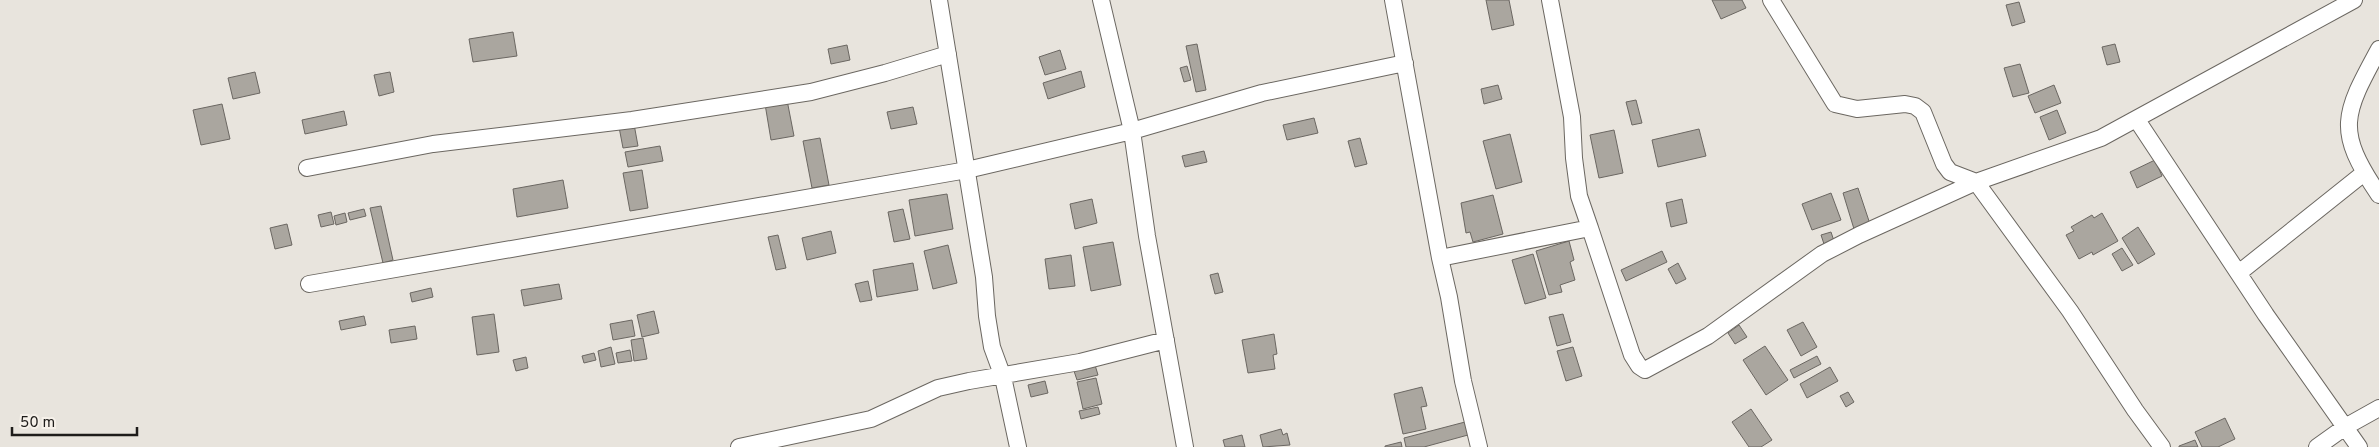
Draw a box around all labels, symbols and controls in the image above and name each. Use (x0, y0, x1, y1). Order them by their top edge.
scale bar (12, 404, 138, 436)
text: 50 m (20, 414, 55, 433)

